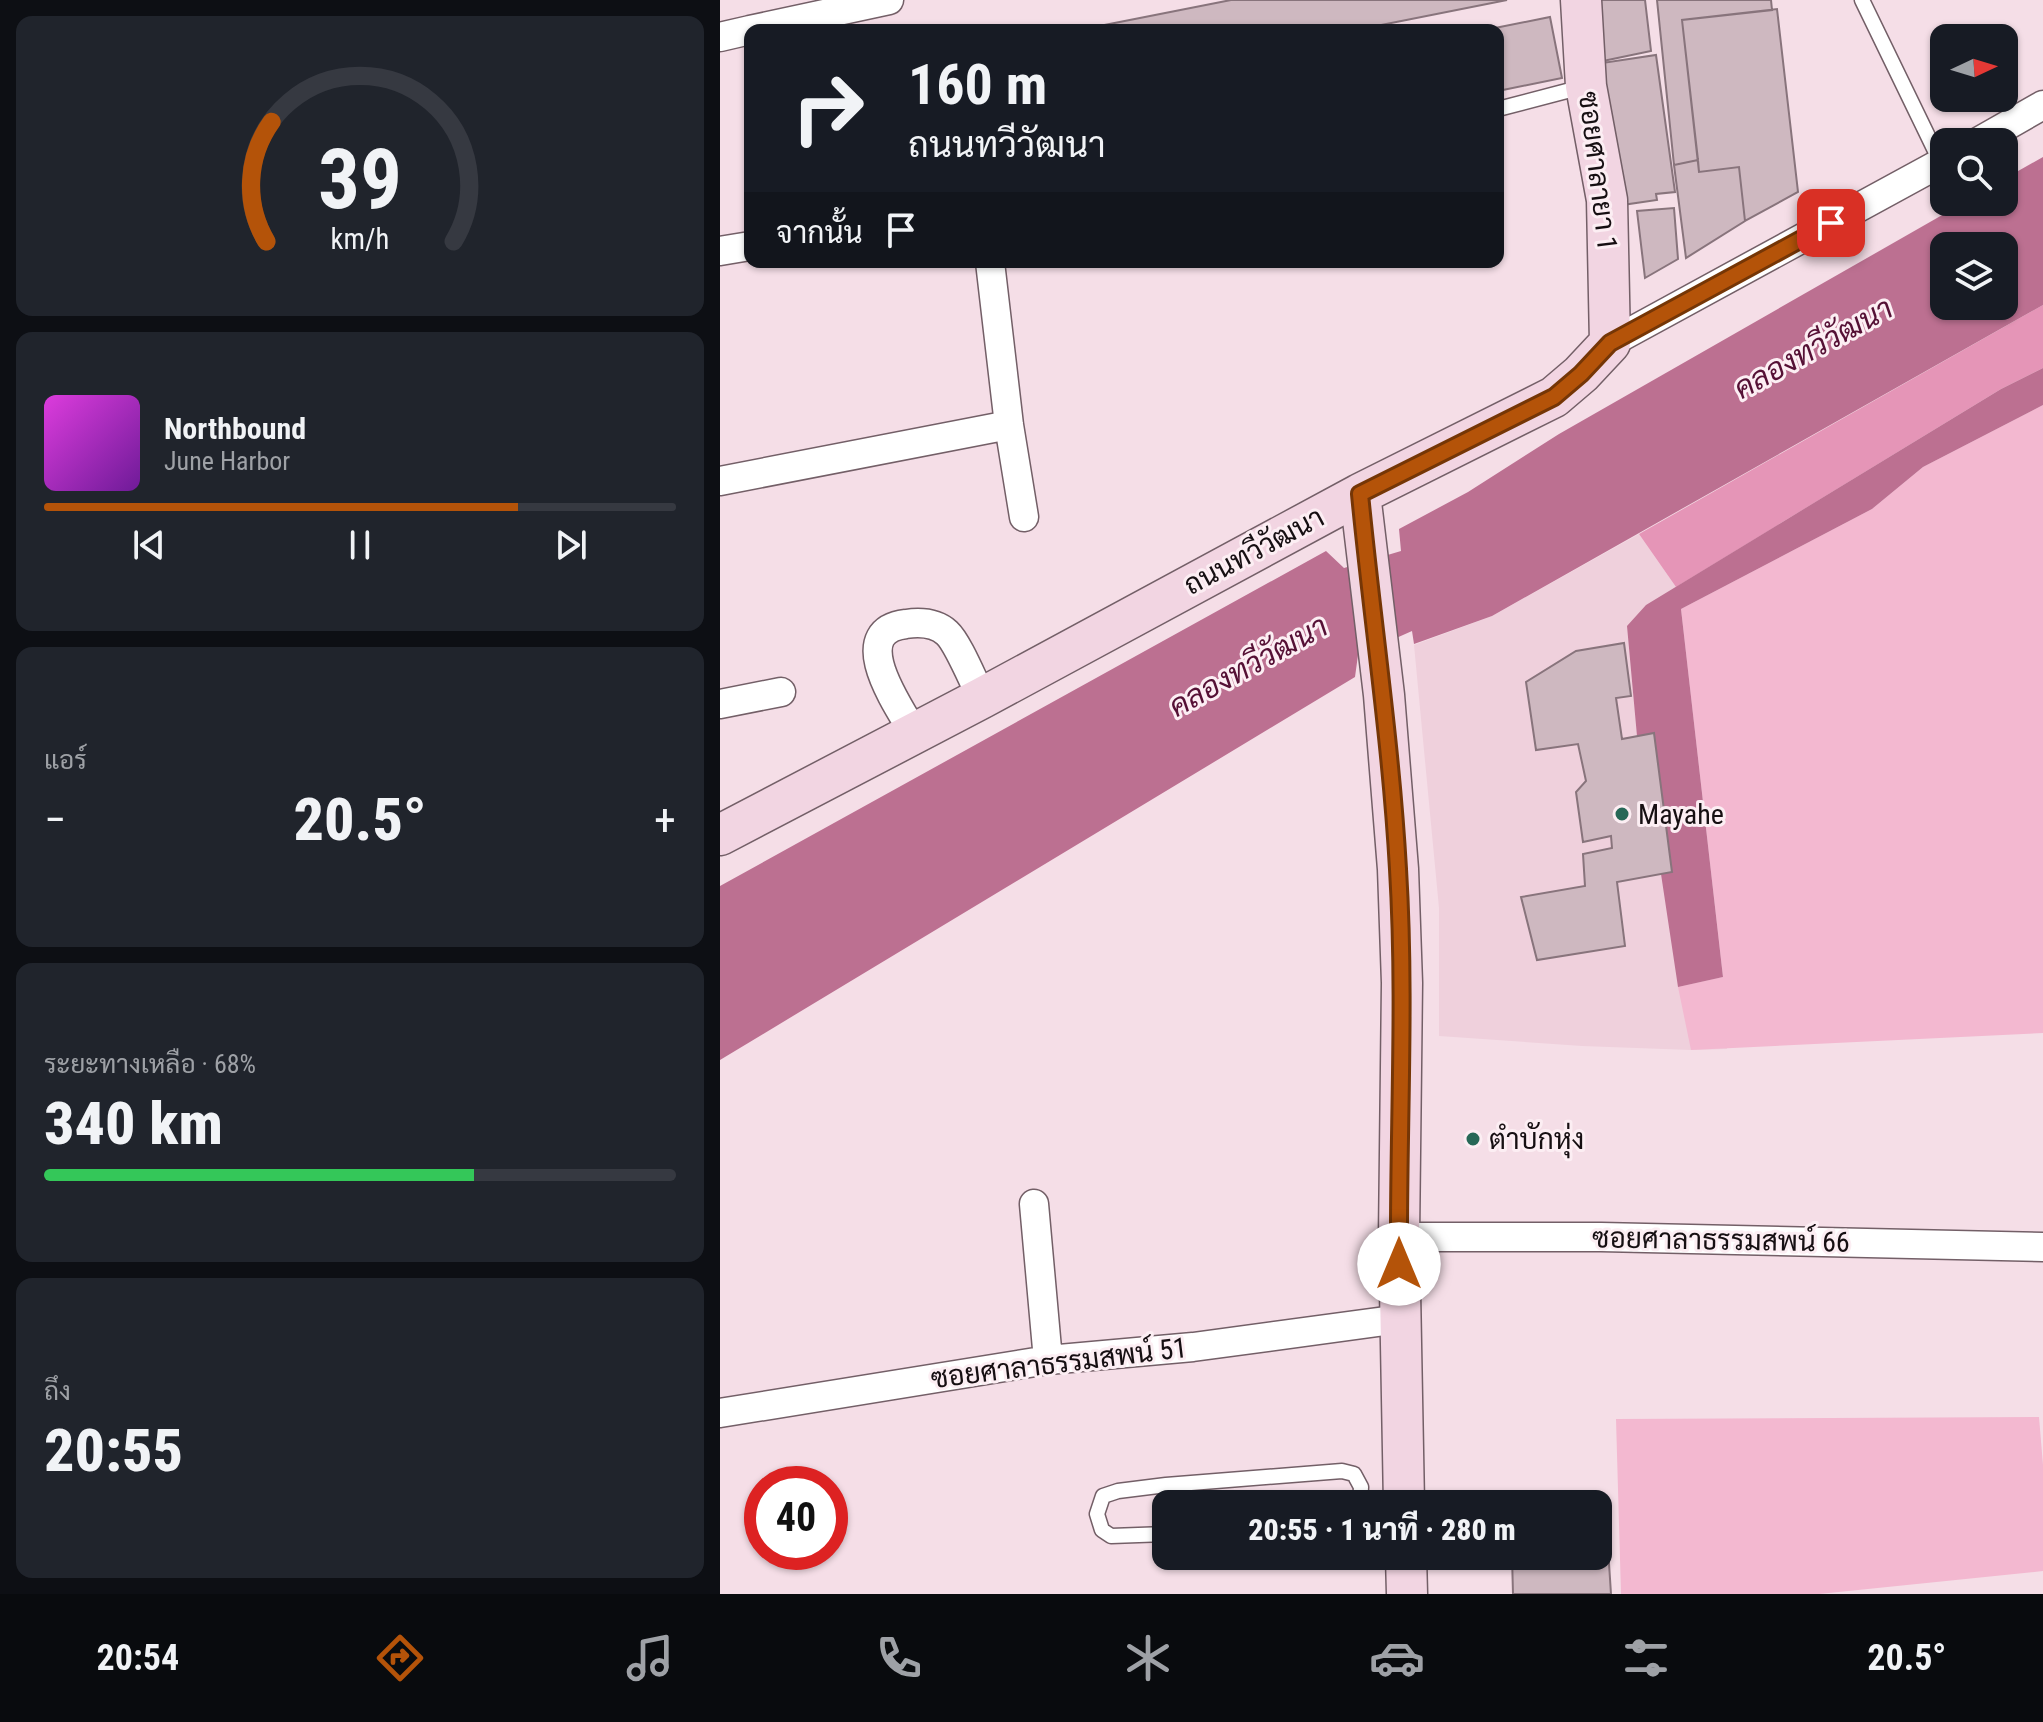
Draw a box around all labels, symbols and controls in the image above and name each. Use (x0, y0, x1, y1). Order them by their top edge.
north arrow (1930, 24, 2018, 112)
map controls (1930, 24, 2018, 320)
text: 160 m (908, 52, 1047, 118)
icon: right (776, 56, 880, 160)
street label: ซอยศาลายา 1 (1572, 90, 1624, 252)
text: ถนนทวีวัฒนา (908, 124, 1106, 166)
button: search (1930, 128, 2018, 216)
text: 39 (318, 130, 402, 227)
pin (1797, 189, 1865, 257)
icon: arrive (1809, 201, 1853, 245)
icon: arrive (879, 208, 923, 252)
text: จากนั้น (776, 215, 863, 250)
text: km/h (331, 222, 389, 256)
button: layers (1930, 232, 2018, 320)
water label: คลองทวีวัฒนา (1727, 289, 1898, 406)
text: Northbound (164, 411, 306, 446)
text: June Harbor (164, 446, 290, 476)
street label: ถนนทวีวัฒนา (1177, 499, 1330, 602)
icon: previous (127, 523, 171, 567)
icon: pause (338, 523, 382, 567)
icon: next (549, 523, 593, 567)
water label: คลองทวีวัฒนา (1162, 607, 1333, 724)
text: แอร์ (44, 745, 87, 775)
text: 20.5° (294, 784, 427, 855)
text: − (44, 794, 66, 846)
text: + (654, 794, 676, 846)
place label: Mayahe (1638, 798, 1724, 831)
marker: Mayahe (1613, 805, 1631, 823)
text: ระยะทางเหลือ · 68% (44, 1049, 256, 1079)
text: 340 km (44, 1088, 223, 1159)
place label: ตำบักหุ่ง (1489, 1121, 1584, 1159)
marker: ตำบักหุ่ง (1464, 1130, 1482, 1148)
street label: ซอยศาลาธรรมสพน์ 66 (1592, 1218, 1850, 1259)
position arrow (1357, 1222, 1441, 1306)
street label: ซอยศาลาธรรมสพน์ 51 (929, 1328, 1189, 1395)
text: ถึง (44, 1376, 71, 1406)
text: 20:55 (44, 1415, 183, 1486)
speed limit sign: 40 (744, 1466, 848, 1570)
text: 20:55 · 1 นาที · 280 m (1248, 1512, 1516, 1547)
icon: directions (372, 1630, 428, 1686)
icon: music (622, 1630, 678, 1686)
icon: phone (871, 1630, 927, 1686)
icon: climate (1120, 1630, 1176, 1686)
icon: car (1369, 1630, 1425, 1686)
icon: filters (1618, 1630, 1674, 1686)
text: 20:54 (97, 1637, 179, 1679)
text: 20.5° (1867, 1637, 1946, 1679)

